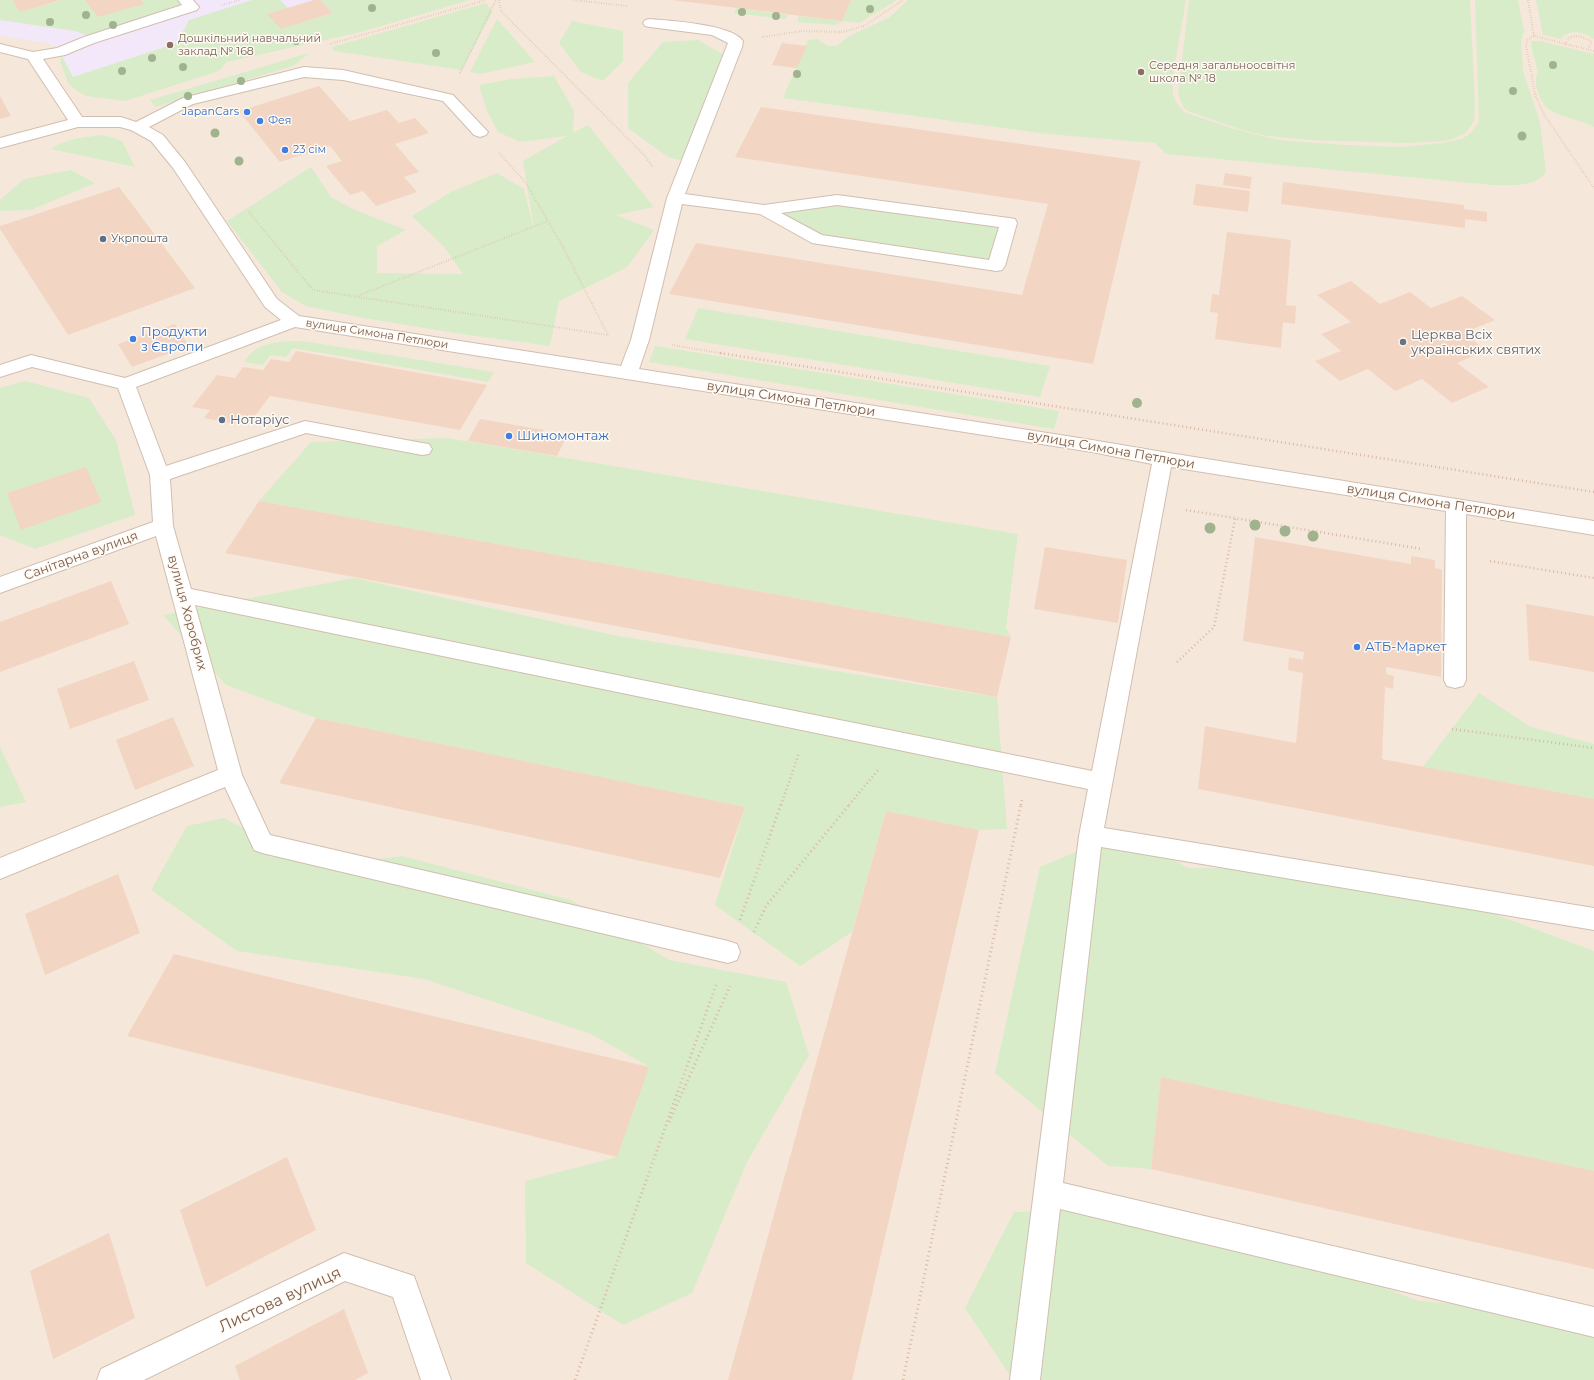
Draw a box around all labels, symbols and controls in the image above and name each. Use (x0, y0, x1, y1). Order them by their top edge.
place label: Дошкільний навчальний заклад № 168 (178, 32, 321, 58)
marker: Дошкільний навчальний заклад № 168 (165, 40, 175, 50)
place label: Середня загальноосвітня школа № 18 (1149, 59, 1295, 85)
marker: Середня загальноосвітня школа № 18 (1136, 67, 1146, 77)
place label: JapanCars (182, 105, 239, 119)
marker: JapanCars (242, 107, 252, 117)
place label: Фея (268, 114, 291, 128)
marker: Фея (255, 116, 265, 126)
place label: 23 сім (293, 143, 326, 157)
marker: 23 сім (280, 145, 290, 155)
place label: Укрпошта (111, 232, 168, 246)
marker: Укрпошта (98, 234, 108, 244)
street label: вулиця Симона Петлюри (305, 316, 449, 352)
place label: Продукти з Європи (141, 324, 207, 355)
place label: Церква Всіх українських святих (1411, 327, 1541, 358)
marker: Продукти з Європи (128, 334, 138, 344)
marker: Церква Всіх українських святих (1398, 337, 1408, 347)
street label: вулиця Симона Петлюри (706, 378, 876, 420)
place label: Нотаріус (230, 412, 289, 428)
marker: Нотаріус (217, 415, 227, 425)
place label: Шиномонтаж (517, 428, 609, 444)
street label: вулиця Симона Петлюри (1026, 428, 1196, 472)
marker: Шиномонтаж (504, 431, 514, 441)
street label: вулиця Симона Петлюри (1346, 481, 1516, 523)
street label: Санітарна вулиця (22, 528, 140, 584)
street label: вулиця Хоробрих (164, 554, 210, 672)
place label: АТБ-Маркет (1365, 639, 1446, 655)
marker: АТБ-Маркет (1352, 642, 1362, 652)
street label: Листова вулиця (216, 1263, 344, 1337)

